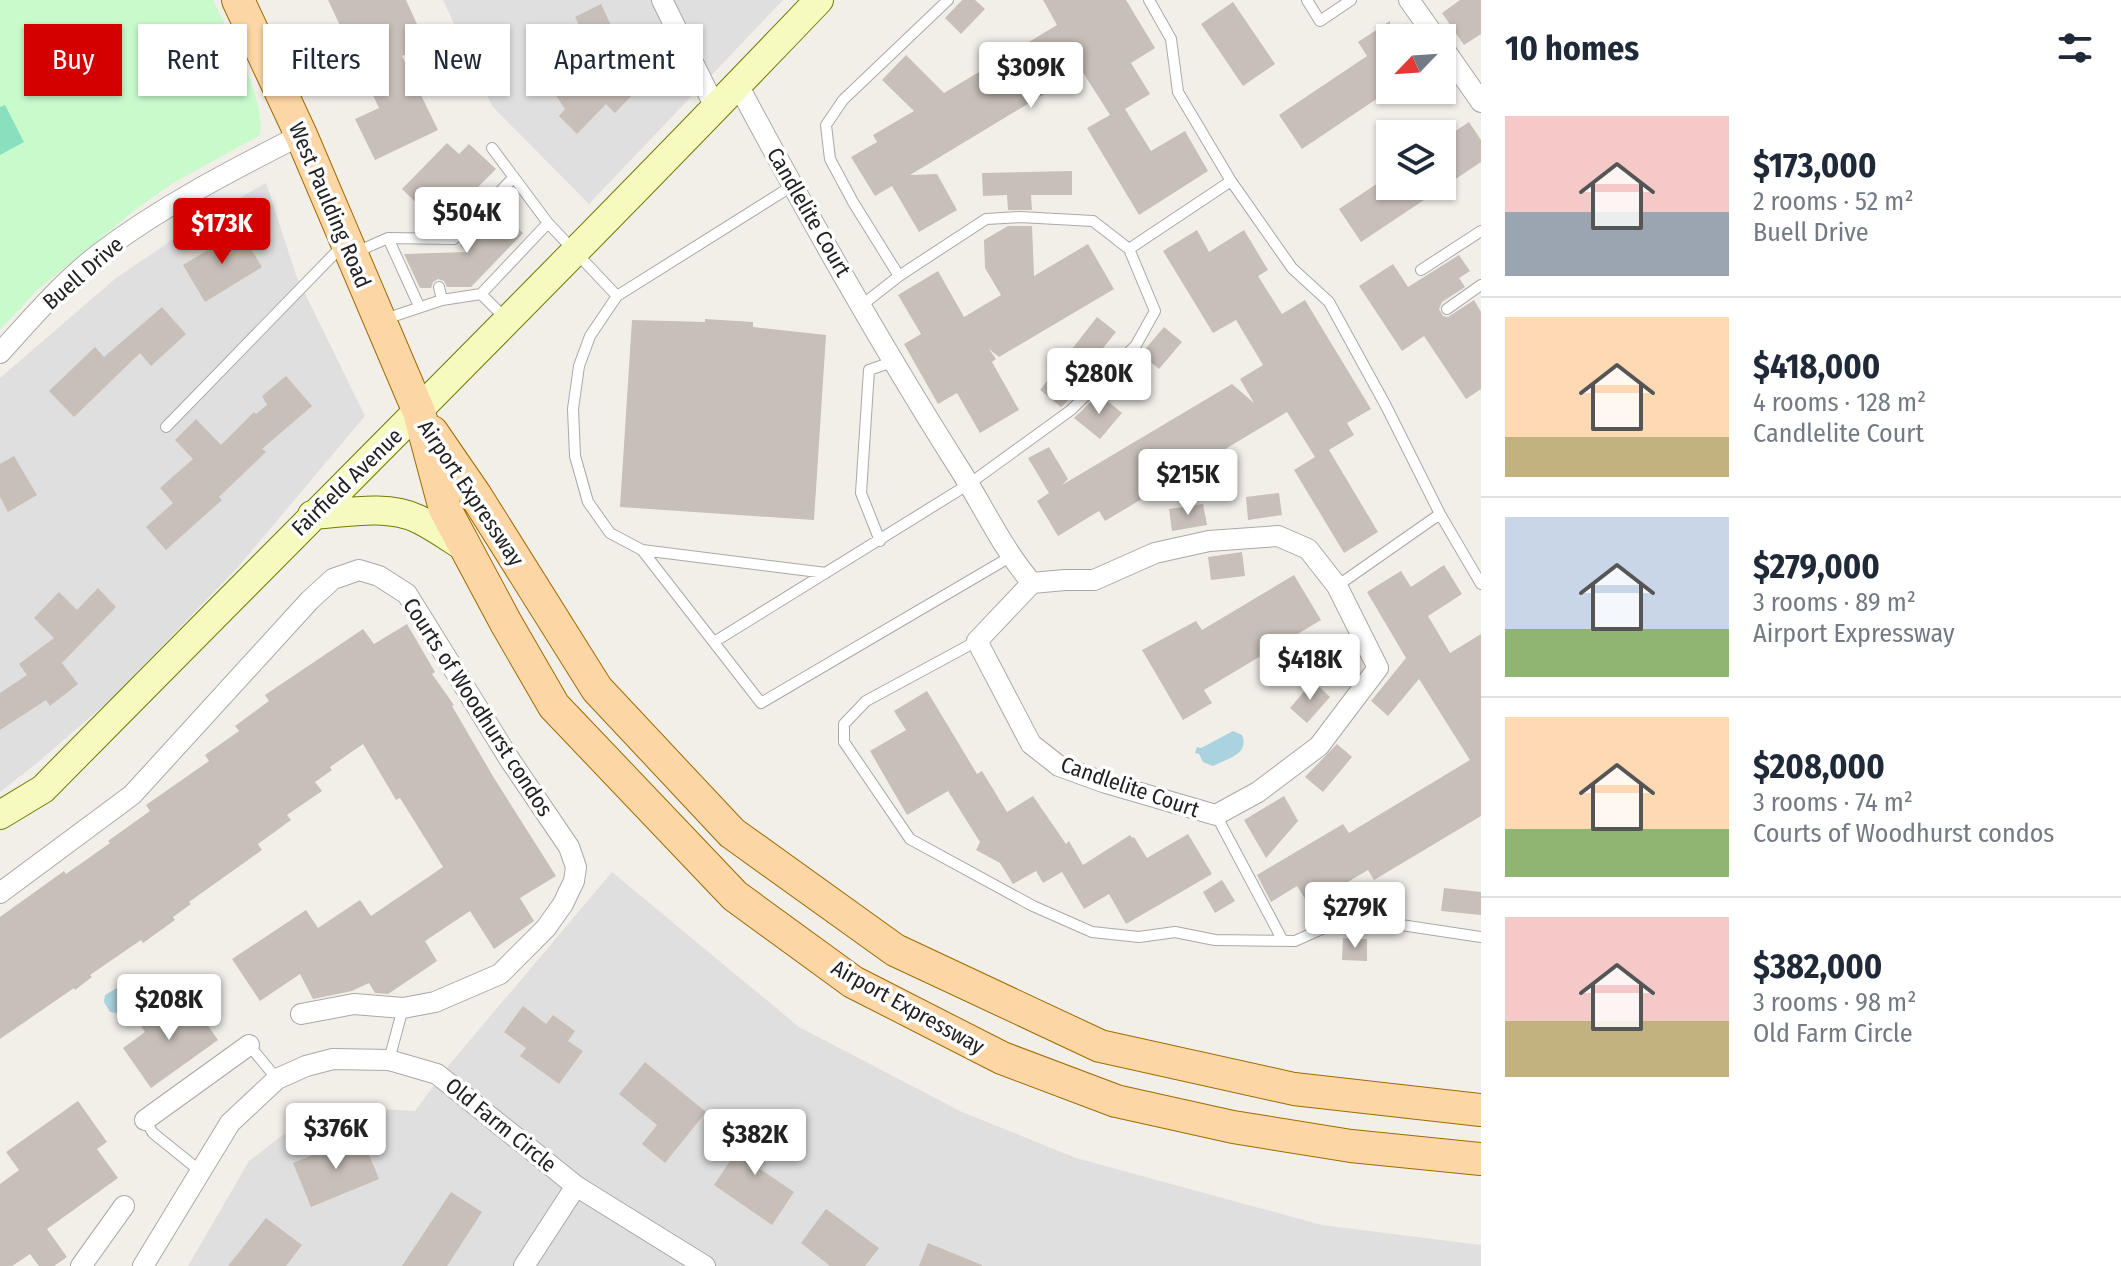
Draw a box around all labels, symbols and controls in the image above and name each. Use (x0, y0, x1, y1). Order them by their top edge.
chip: Buy (24, 24, 122, 96)
chip: Rent (138, 24, 247, 96)
chip: Filters (263, 24, 389, 96)
chip: New (405, 24, 510, 96)
chip: Apartment (526, 24, 703, 96)
north arrow (1376, 24, 1456, 104)
map controls (1376, 24, 1456, 200)
icon: filters (2053, 26, 2097, 70)
text: 10 homes (1505, 28, 1639, 69)
pin: $309K (975, 42, 1087, 110)
text: $309K (997, 52, 1065, 83)
street label: West Paulding Road (283, 118, 377, 292)
button: layers (1376, 120, 1456, 200)
street label: Candlelite Court (761, 143, 857, 282)
text: $173,000 (1753, 145, 1877, 186)
icon: home (1569, 148, 1665, 244)
text: 2 rooms · 52 m² (1753, 186, 1914, 217)
pin: $504K (411, 187, 523, 255)
text: $504K (433, 197, 501, 228)
pin: $173K (166, 198, 278, 266)
text: $173K (191, 208, 253, 239)
text: Buell Drive (1753, 217, 1869, 248)
street label: Buell Drive (37, 231, 129, 315)
text: $418,000 (1753, 346, 1880, 387)
pin: $280K (1043, 348, 1155, 416)
icon: home (1569, 349, 1665, 445)
text: $280K (1065, 358, 1133, 389)
text: 4 rooms · 128 m² (1753, 387, 1926, 418)
street label: Airport Expressway (412, 415, 530, 571)
text: Candlelite Court (1753, 418, 1924, 449)
street label: Fairfield Avenue (286, 422, 408, 542)
pin: $215K (1132, 449, 1244, 517)
text: $215K (1156, 459, 1220, 490)
text: $279,000 (1753, 546, 1880, 587)
icon: home (1569, 549, 1665, 645)
text: 3 rooms · 89 m² (1753, 587, 1916, 618)
street label: Courts of Woodhurst condos (397, 593, 559, 821)
text: Airport Expressway (1753, 618, 1955, 649)
pin: $418K (1254, 634, 1366, 702)
text: $418K (1278, 644, 1342, 675)
text: $208,000 (1753, 746, 1885, 787)
icon: home (1569, 749, 1665, 845)
street label: Candlelite Court (1057, 751, 1204, 824)
text: 3 rooms · 74 m² (1753, 787, 1913, 818)
text: Courts of Woodhurst condos (1753, 818, 2054, 849)
pin: $279K (1299, 882, 1411, 950)
text: $279K (1323, 892, 1387, 923)
text: $382,000 (1753, 946, 1882, 987)
icon: home (1569, 949, 1665, 1045)
street label: Airport Expressway (827, 954, 989, 1060)
pin: $208K (113, 974, 225, 1042)
text: $208K (135, 984, 203, 1015)
text: 3 rooms · 98 m² (1753, 987, 1916, 1018)
text: Old Farm Circle (1753, 1018, 1913, 1049)
street label: Old Farm Circle (440, 1072, 562, 1178)
pin: $376K (280, 1103, 392, 1171)
pin: $382K (699, 1109, 811, 1177)
text: $376K (304, 1113, 368, 1144)
text: $382K (722, 1119, 788, 1150)

